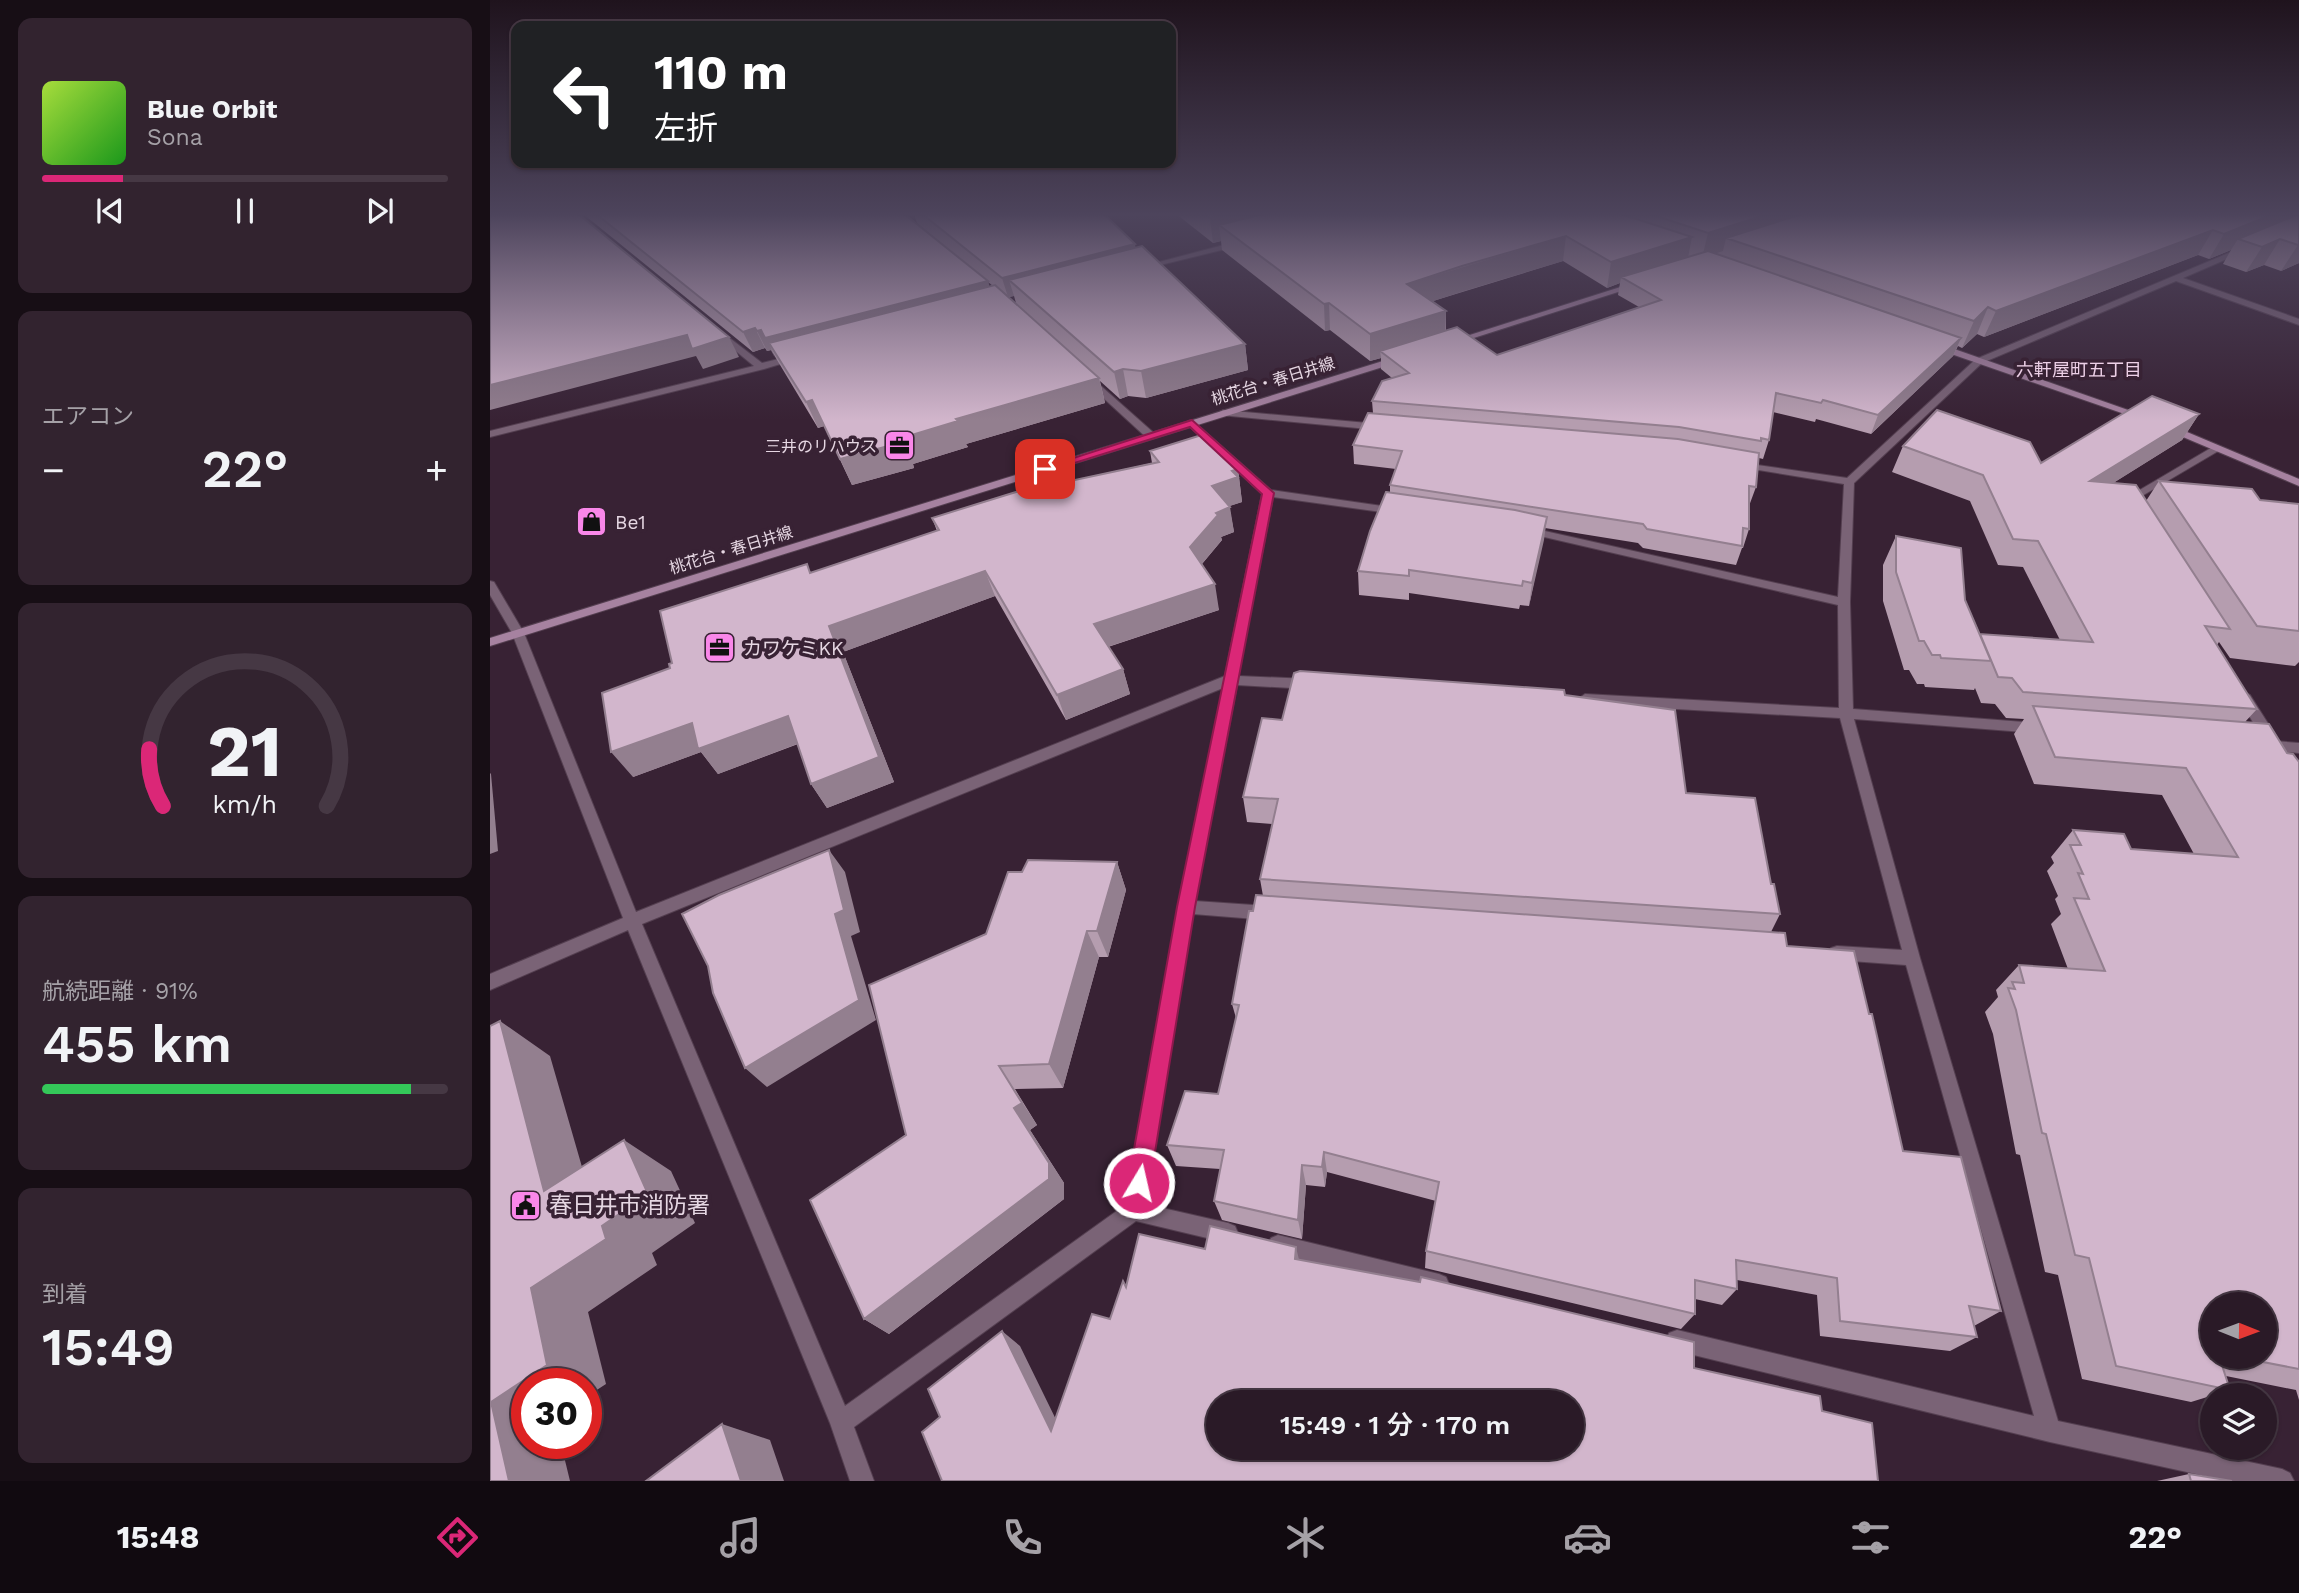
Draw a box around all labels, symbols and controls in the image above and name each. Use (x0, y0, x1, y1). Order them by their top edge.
text: 110 m (654, 43, 788, 101)
icon: left (539, 49, 630, 140)
text: Blue Orbit (147, 94, 277, 124)
text: 左折 (654, 109, 718, 147)
text: Sona (147, 124, 203, 151)
icon: previous (91, 192, 129, 230)
icon: pause (226, 192, 264, 230)
icon: next (361, 192, 399, 230)
street label: 桃花台・春日井線 (1209, 353, 1337, 409)
district label: 六軒屋町五丁目 (2016, 359, 2142, 380)
text: エアコン (42, 403, 134, 430)
office icon: 三井のリハウス (883, 429, 917, 463)
place label: 三井のリハウス (765, 437, 877, 456)
text: 22° (202, 439, 288, 500)
pin (1015, 439, 1075, 499)
text: − (42, 448, 65, 492)
text: + (425, 448, 448, 492)
icon: arrive (1026, 450, 1064, 488)
shop icon: Be1 (575, 505, 609, 539)
place label: Be1 (615, 511, 646, 534)
street label: 桃花台・春日井線 (667, 522, 795, 578)
office icon: カワケミKK (703, 631, 737, 665)
place label: カワケミKK (743, 637, 843, 660)
text: 21 (208, 709, 282, 795)
text: km/h (213, 790, 277, 819)
text: 航続距離 · 91% (42, 978, 198, 1005)
text: 455 km (42, 1014, 232, 1075)
position arrow (1102, 1146, 1176, 1220)
public building icon: 春日井市消防署 (509, 1188, 543, 1222)
place label: 春日井市消防署 (549, 1192, 710, 1219)
text: 到着 (42, 1281, 88, 1308)
north arrow (2200, 1292, 2277, 1368)
map controls (2200, 1292, 2277, 1460)
text: 15:49 (42, 1317, 175, 1378)
speed limit sign: 30 (511, 1368, 602, 1459)
button: layers (2200, 1383, 2277, 1460)
text: 15:49 · 1 分 · 170 m (1280, 1410, 1510, 1440)
icon: directions (433, 1513, 482, 1562)
icon: music (716, 1513, 765, 1562)
icon: phone (998, 1513, 1047, 1562)
icon: climate (1281, 1513, 1330, 1562)
icon: car (1563, 1513, 1612, 1562)
icon: filters (1846, 1513, 1895, 1562)
text: 15:48 (117, 1518, 200, 1556)
text: 22° (2128, 1518, 2182, 1556)

